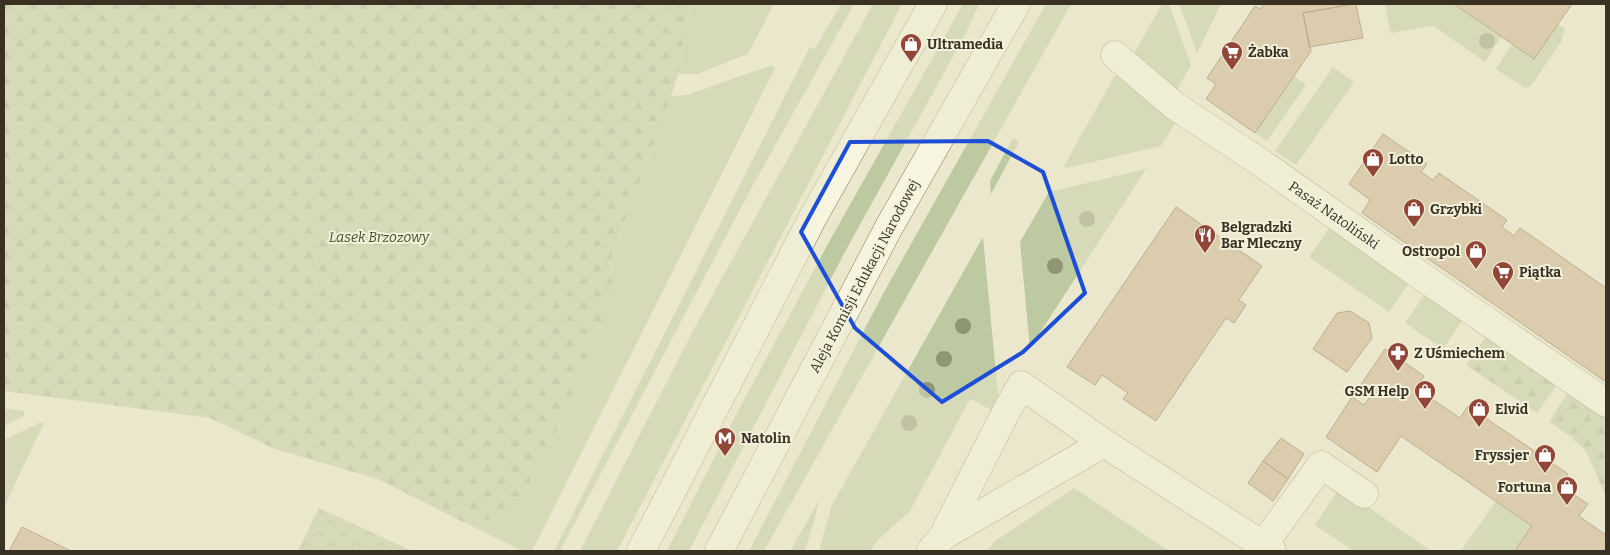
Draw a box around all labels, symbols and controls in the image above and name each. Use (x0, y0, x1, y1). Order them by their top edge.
shop icon: Ultramedia (899, 32, 923, 63)
place label: Ultramedia (927, 36, 1003, 53)
supermarket icon: Żabka (1220, 40, 1244, 71)
place label: Żabka (1248, 43, 1289, 61)
shop icon: Lotto (1361, 147, 1385, 178)
place label: Lotto (1389, 151, 1424, 168)
street label: Aleja Komisji Edukacji Narodowej (806, 176, 923, 376)
street label: Pasaż Natoliński (1285, 178, 1382, 253)
shop icon: Grzybki (1402, 197, 1426, 228)
place label: Grzybki (1430, 201, 1483, 218)
place label: Belgradzki Bar Mleczny (1221, 219, 1302, 252)
restaurant icon: Belgradzki Bar Mleczny (1193, 223, 1217, 254)
park label: Lasek Brzozowy (329, 229, 430, 246)
shop icon: Ostropol (1464, 239, 1488, 270)
place label: Ostropol (1402, 243, 1461, 260)
supermarket icon: Piątka (1491, 260, 1515, 291)
place label: Piątka (1519, 264, 1561, 281)
pharmacy icon: Z Uśmiechem (1386, 341, 1410, 372)
place label: Z Uśmiechem (1414, 345, 1506, 362)
shop icon: GSM Help (1413, 379, 1437, 410)
place label: GSM Help (1345, 383, 1409, 400)
shop icon: Elvid (1467, 397, 1491, 428)
place label: Elvid (1495, 401, 1529, 418)
metro station icon: Natolin (713, 426, 737, 457)
place label: Natolin (741, 430, 791, 447)
shop icon: Fryssjer (1533, 443, 1557, 474)
place label: Fryssjer (1475, 447, 1529, 464)
shop icon: Fortuna (1555, 475, 1579, 506)
place label: Fortuna (1498, 479, 1551, 496)

